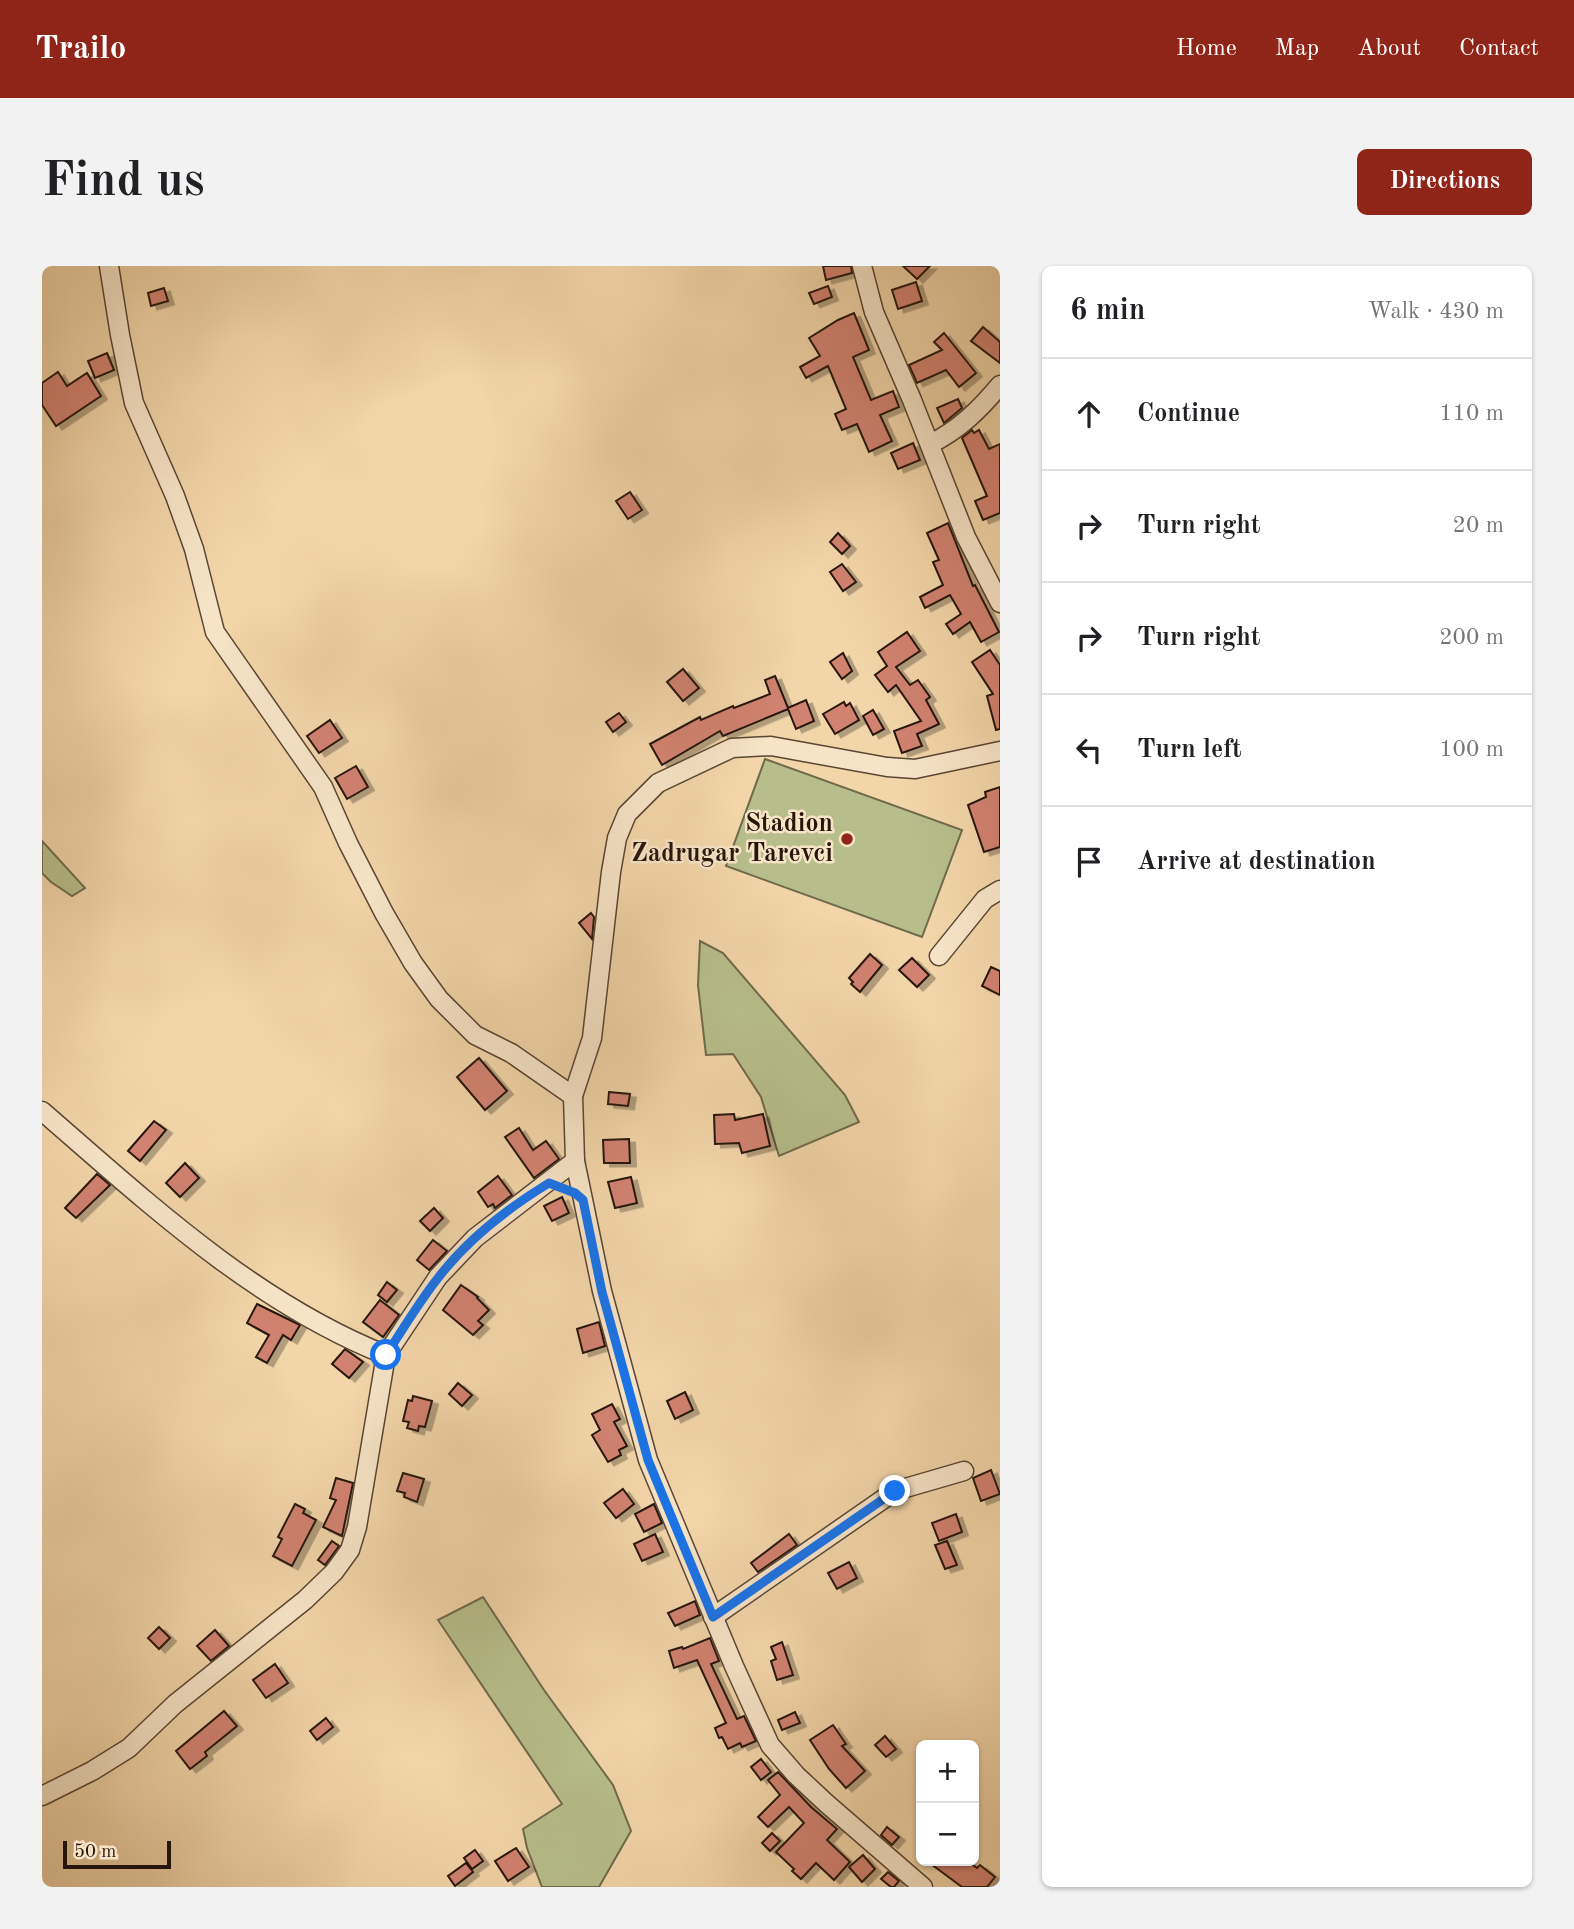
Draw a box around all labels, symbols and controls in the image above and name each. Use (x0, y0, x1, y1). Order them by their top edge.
text: Trailo (35, 33, 126, 66)
text: Home (1176, 37, 1237, 61)
text: Map (1275, 37, 1319, 61)
text: About (1357, 37, 1421, 61)
text: Contact (1459, 37, 1539, 61)
button: Directions (1357, 149, 1532, 215)
text: Find us (42, 158, 205, 207)
text: 6 min (1070, 296, 1145, 326)
text: Walk · 430 m (1368, 300, 1504, 323)
icon: ahead (1070, 395, 1108, 433)
text: Continue (1137, 401, 1240, 427)
text: 110 m (1439, 402, 1504, 425)
icon: right (1070, 507, 1108, 545)
text: Turn right (1137, 513, 1260, 539)
text: 20 m (1453, 514, 1504, 537)
icon: right (1070, 619, 1108, 657)
text: Turn right (1137, 625, 1260, 651)
text: 200 m (1439, 626, 1504, 649)
icon: left (1070, 731, 1108, 769)
text: Turn left (1137, 737, 1242, 763)
text: 100 m (1439, 738, 1504, 761)
place label: Stadion Zadrugar Tarevci (631, 811, 833, 867)
marker: Stadion Zadrugar Tarevci (839, 831, 855, 847)
icon: arrive (1070, 843, 1108, 881)
text: Arrive at destination (1137, 849, 1376, 875)
route start (370, 1339, 401, 1370)
route end (879, 1475, 910, 1506)
map controls (916, 1740, 979, 1866)
button: + (916, 1740, 979, 1803)
button: − (916, 1803, 979, 1866)
scale bar (63, 1838, 172, 1870)
text: 50 m (74, 1843, 116, 1862)

